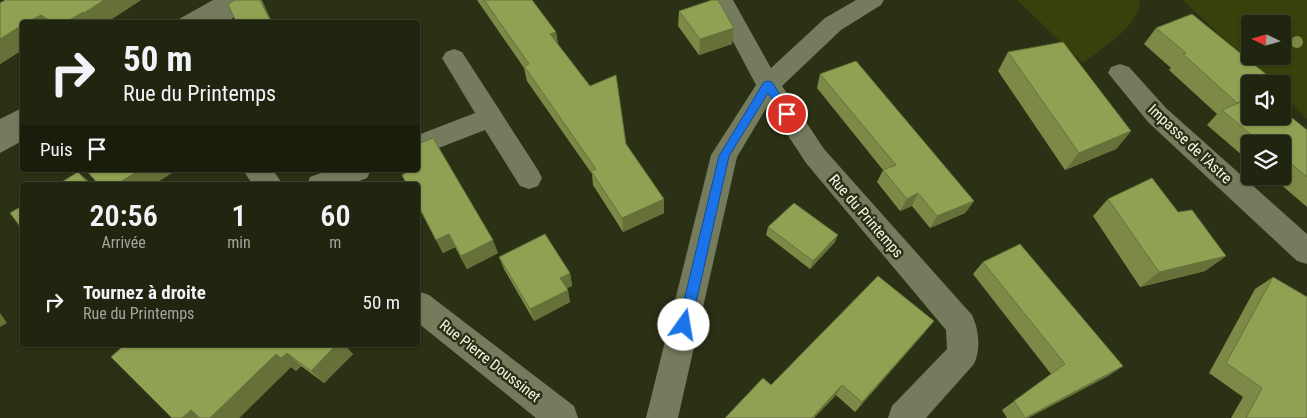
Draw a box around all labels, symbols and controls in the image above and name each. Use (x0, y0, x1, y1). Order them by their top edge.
north arrow (1241, 15, 1291, 65)
map controls (1241, 15, 1291, 185)
text: 50 m (123, 39, 192, 80)
icon: right (40, 40, 105, 105)
button: sound (1241, 75, 1291, 125)
text: Rue du Printemps (123, 81, 276, 106)
pin (766, 93, 808, 135)
icon: arrive (773, 100, 801, 128)
street label: Impasse de l'Astre (1144, 100, 1236, 188)
icon: arrive (83, 135, 111, 163)
button: layers (1241, 135, 1291, 185)
text: Puis (40, 138, 73, 161)
street label: Rue du Printemps (825, 171, 907, 261)
text: 20:56 (90, 198, 158, 233)
text: 1 (232, 198, 247, 233)
text: 60 (320, 198, 350, 233)
text: Arrivée (101, 233, 146, 252)
text: min (227, 233, 251, 252)
text: m (329, 233, 341, 252)
text: Tournez à droite (83, 281, 206, 304)
icon: right (40, 288, 68, 316)
text: 50 m (363, 291, 400, 314)
position arrow (657, 298, 709, 350)
text: Rue du Printemps (83, 304, 194, 323)
street label: Rue Pierre Doussinet (436, 316, 544, 406)

